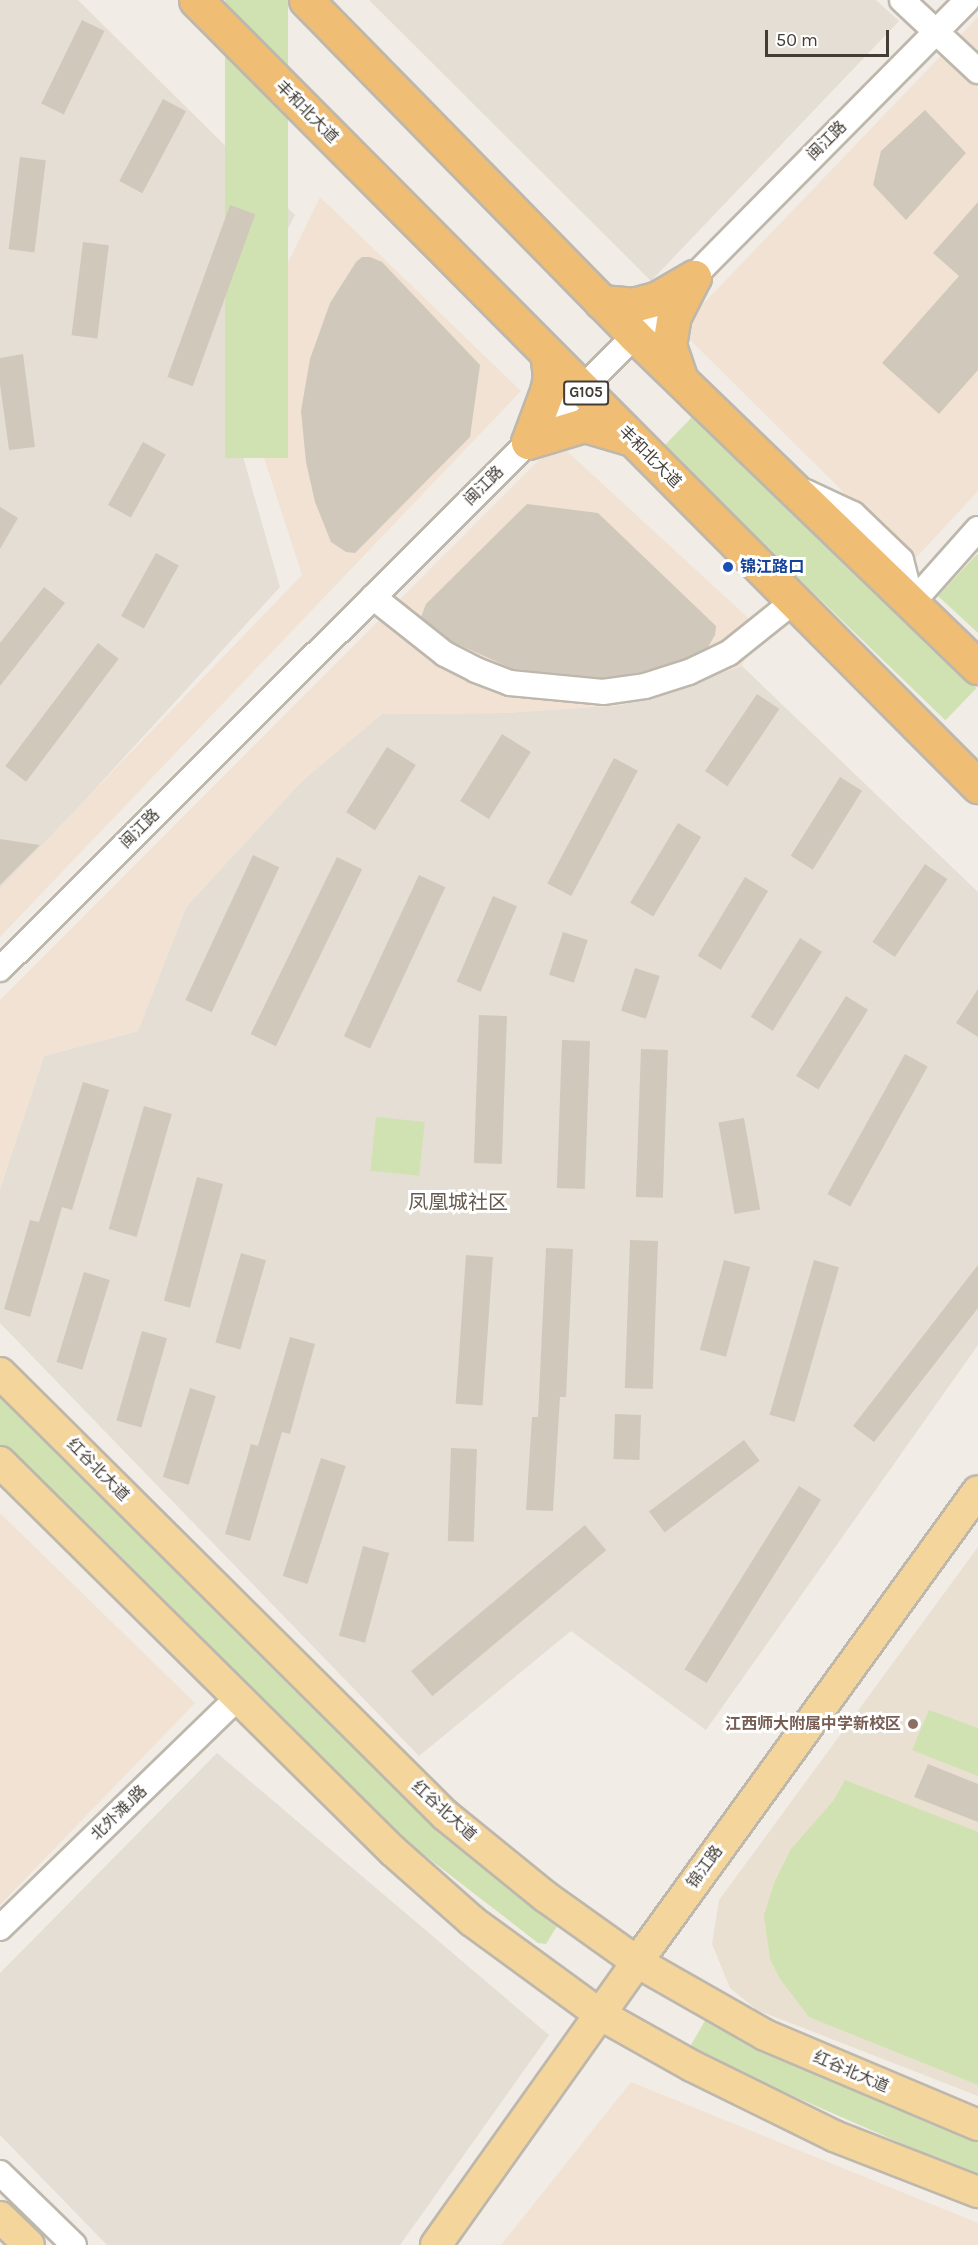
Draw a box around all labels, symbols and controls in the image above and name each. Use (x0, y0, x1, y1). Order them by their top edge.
scale bar (768, 18, 892, 56)
text: 50 m (776, 29, 818, 51)
street label: 丰和北大道 (272, 77, 342, 147)
street label: 闽江路 (803, 117, 851, 165)
road number: G105 (562, 381, 610, 405)
street label: 丰和北大道 (615, 422, 685, 492)
street label: 闽江路 (460, 462, 508, 510)
place label: 锦江路口 (740, 557, 804, 577)
marker: 锦江路口 (721, 560, 735, 574)
street label: 闽江路 (116, 805, 164, 853)
district label: 凤凰城社区 (408, 1190, 508, 1214)
street label: 红谷北大道 (63, 1435, 133, 1505)
place label: 江西师大附属中学新校区 (725, 1714, 901, 1734)
marker: 江西师大附属中学新校区 (906, 1717, 920, 1731)
street label: 红谷北大道 (408, 1777, 480, 1845)
street label: 北外滩J路 (87, 1782, 151, 1844)
street label: 锦江路 (683, 1842, 727, 1892)
street label: 红谷北大道 (810, 2048, 892, 2096)

